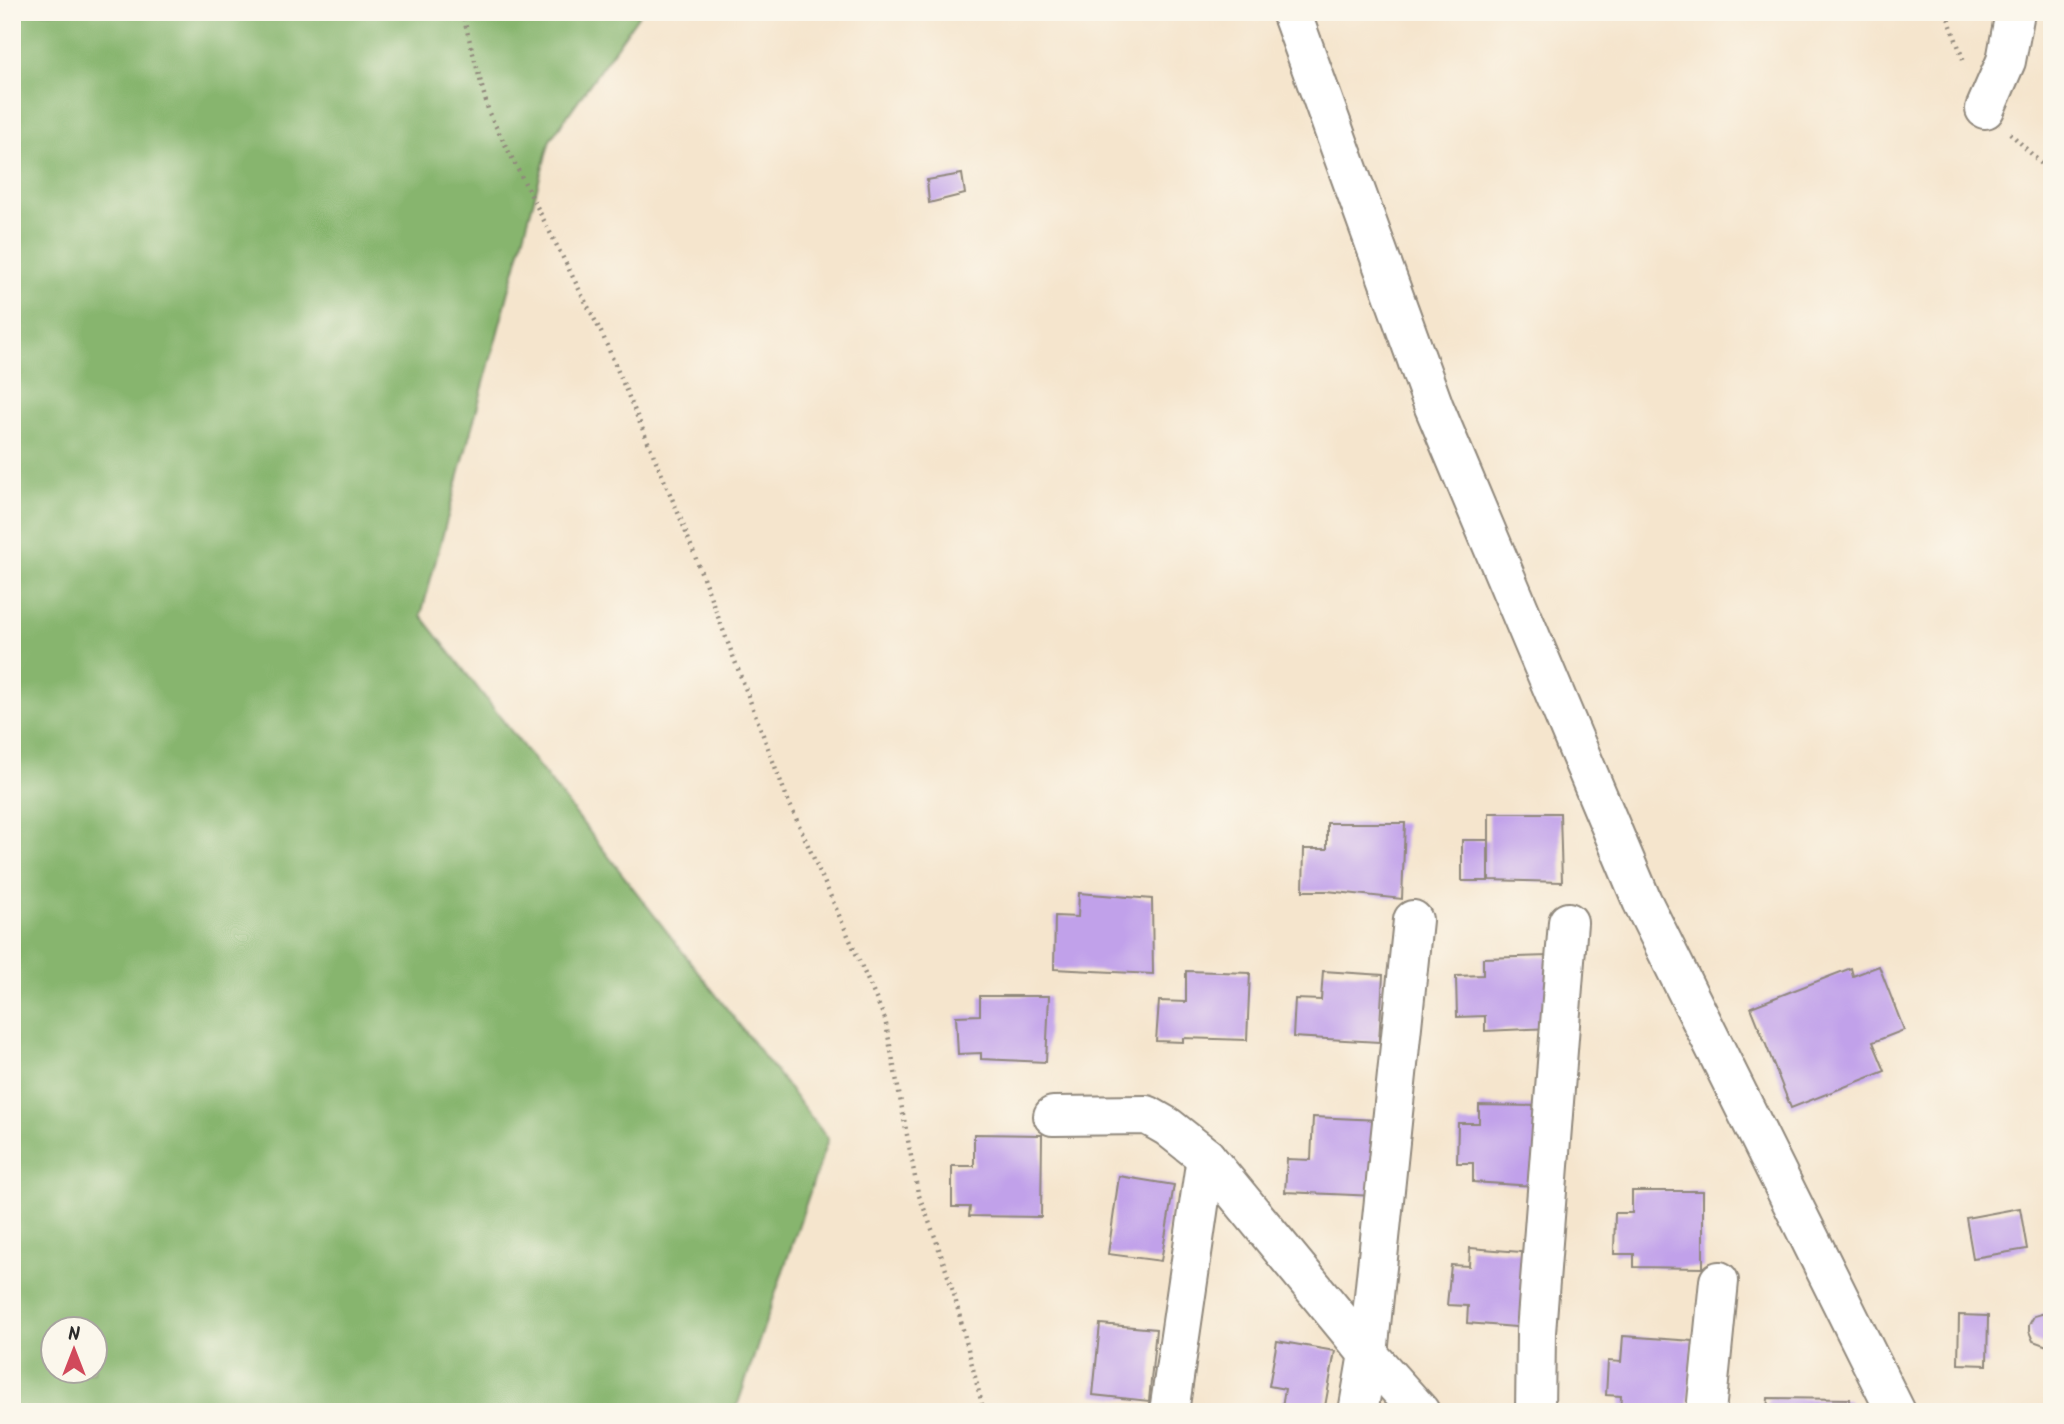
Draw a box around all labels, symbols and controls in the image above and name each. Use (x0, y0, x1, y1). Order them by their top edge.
north arrow (38, 1316, 108, 1386)
text: N (68, 1320, 80, 1350)

